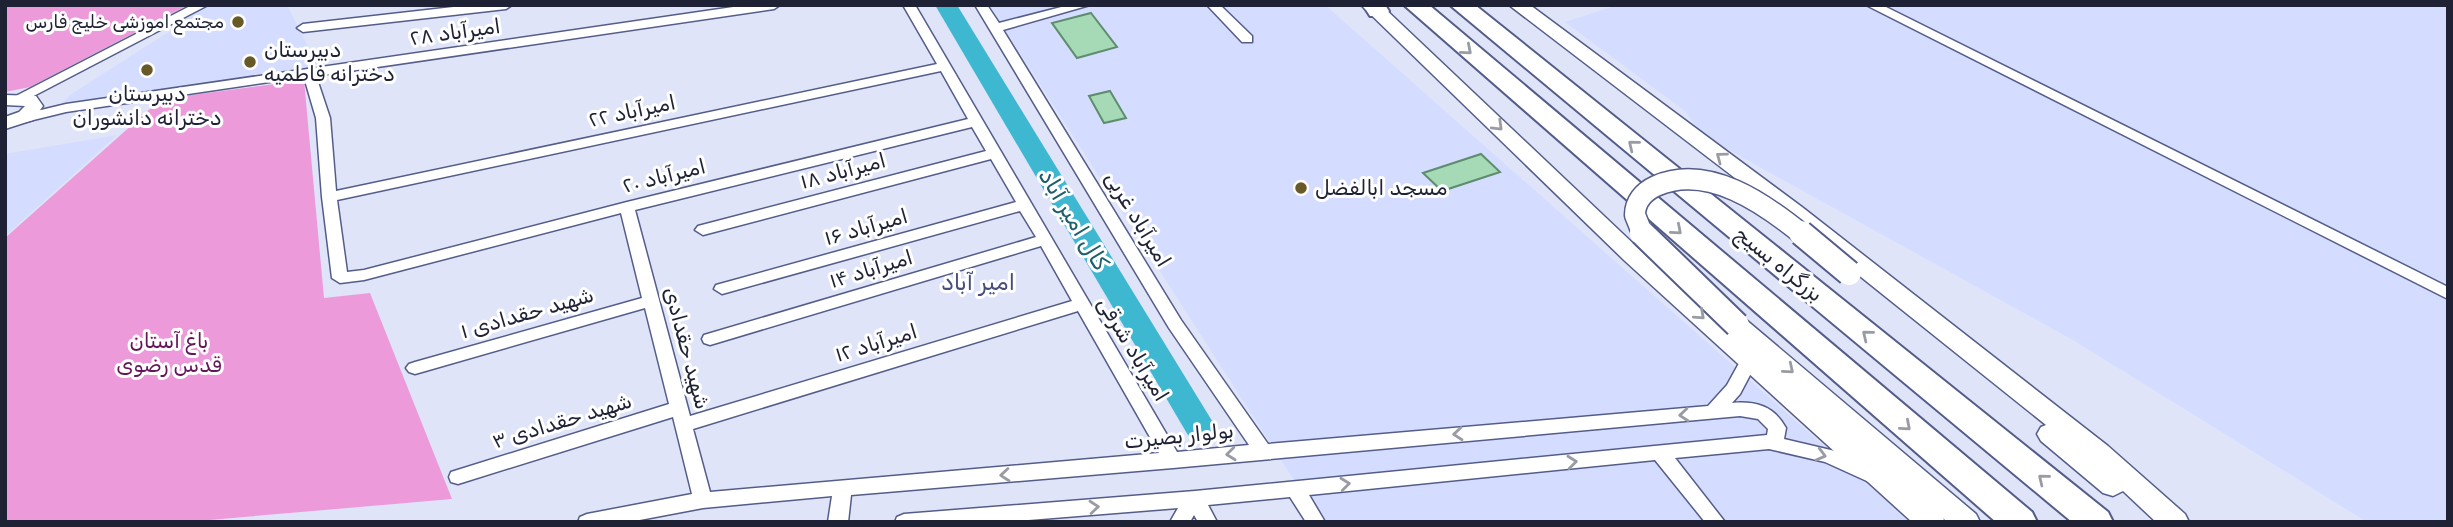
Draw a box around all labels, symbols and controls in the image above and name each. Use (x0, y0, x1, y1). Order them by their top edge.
place label: مجتمع اموزشی خلیج فارس (25, 11, 224, 35)
street label: امیرآباد ۲۸ (408, 13, 502, 50)
marker: مجتمع اموزشی خلیج فارس (230, 14, 246, 30)
place label: دبیرستان دخترانه فاطمیه (264, 37, 395, 86)
one-way arrow (1459, 42, 1472, 54)
marker: دبیرستان دخترانه فاطمیه (242, 54, 258, 70)
marker: دبیرستان دخترانه دانشوران (139, 62, 155, 78)
place label: دبیرستان دخترانه دانشوران (73, 81, 221, 130)
street label: امیرآباد ۲۲ (586, 89, 678, 132)
one-way arrow (1490, 118, 1503, 131)
one-way arrow (1629, 141, 1642, 153)
street label: امیرآباد ۱۸ (797, 147, 888, 194)
one-way arrow (1716, 152, 1728, 165)
street label: امیرآباد ۲۰ (620, 153, 708, 198)
water label: کال امیر آباد (1033, 163, 1116, 275)
street label: امیرآباد غربی (1100, 166, 1177, 271)
place label: مسجد ابالفضل (1315, 175, 1447, 200)
marker: مسجد ابالفضل (1293, 180, 1309, 196)
street label: امیرآباد ۱۶ (821, 203, 910, 250)
street label: بزرگراه بسیج (1729, 221, 1828, 308)
one-way arrow (1669, 222, 1682, 234)
street label: امیرآباد ۱۴ (826, 244, 916, 293)
district label: امیر آباد (941, 268, 1015, 296)
street label: شهید حقدادی ۱ (457, 282, 596, 343)
street label: شهید حقدادی (659, 284, 716, 412)
street label: امیرآباد شرقی (1092, 292, 1174, 406)
one-way arrow (1692, 307, 1705, 320)
street label: امیرآباد ۱۲ (832, 318, 920, 367)
park label: باغ آستان قدس رضوی (116, 328, 222, 377)
one-way arrow (1862, 331, 1875, 343)
one-way arrow (1780, 361, 1793, 373)
street label: شهید حقدادی ۳ (489, 387, 635, 454)
one-way arrow (1679, 407, 1690, 422)
street label: بولوار بصیرت (1123, 417, 1235, 454)
one-way arrow (1897, 418, 1910, 430)
one-way arrow (1452, 426, 1463, 441)
one-way arrow (1225, 447, 1237, 462)
one-way arrow (1815, 447, 1827, 461)
one-way arrow (1566, 455, 1577, 470)
one-way arrow (999, 467, 1010, 482)
one-way arrow (2039, 474, 2051, 487)
one-way arrow (1340, 477, 1351, 492)
one-way arrow (1089, 500, 1100, 515)

